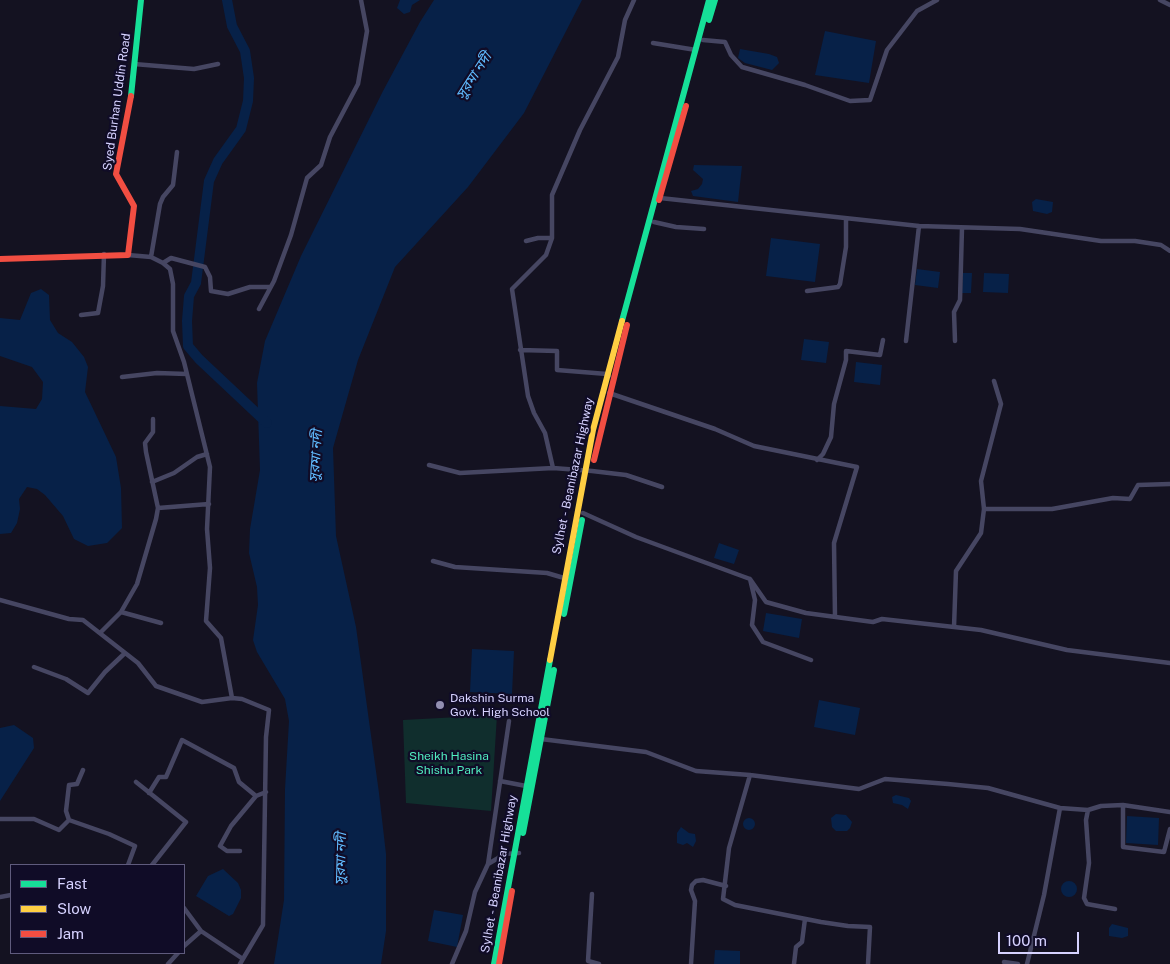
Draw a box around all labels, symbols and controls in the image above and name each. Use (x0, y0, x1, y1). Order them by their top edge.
street label: Syed Burhan Uddin Road (100, 32, 134, 172)
water label: সুরমা নদী (453, 49, 495, 103)
street label: Sylhet - Beanibazar Highway (549, 396, 597, 556)
water label: সুরমা নদী (306, 429, 326, 483)
place label: Dakshin Surma Govt. High School (450, 691, 550, 719)
marker: Dakshin Surma Govt. High School (434, 699, 446, 711)
park label: Sheikh Hasina Shishu Park (409, 749, 489, 777)
street label: Sylhet - Beanibazar Highway (478, 794, 520, 954)
water label: সুরমা নদী (332, 832, 350, 886)
legend (10, 864, 185, 954)
text: Fast (57, 875, 87, 892)
text: Slow (57, 900, 91, 917)
scale bar (1000, 922, 1081, 954)
text: Jam (57, 925, 84, 942)
text: 100 m (1006, 932, 1047, 949)

